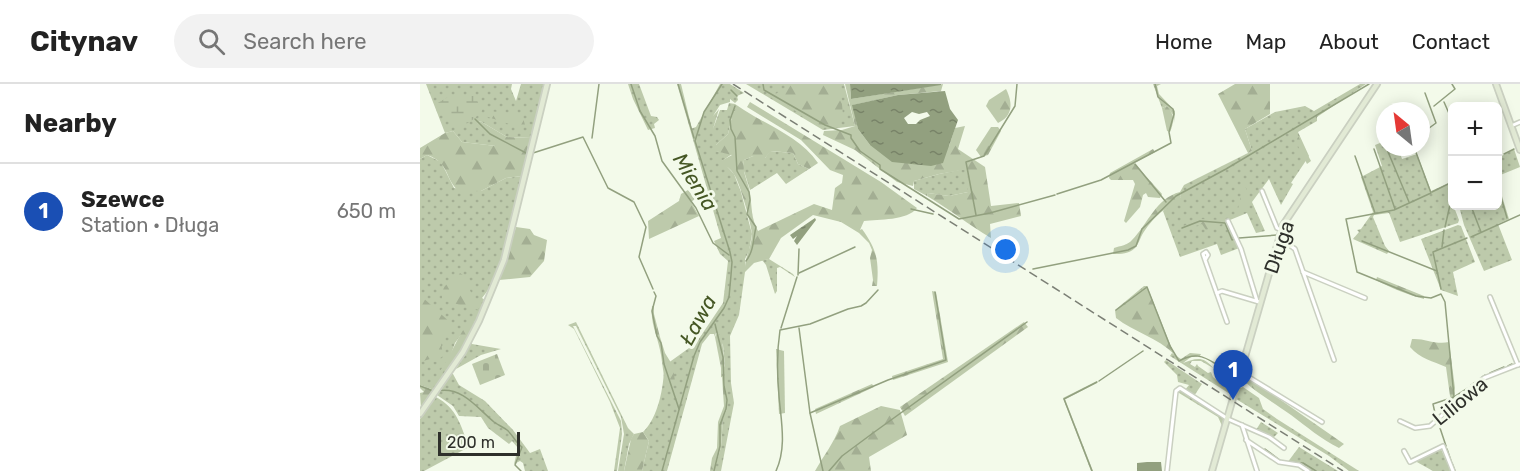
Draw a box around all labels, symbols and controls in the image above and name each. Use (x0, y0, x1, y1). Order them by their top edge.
search box (174, 14, 594, 68)
text: Citynav (30, 25, 138, 58)
icon: search (195, 25, 228, 58)
text: Search here (243, 28, 367, 55)
text: Home (1155, 29, 1212, 54)
text: Map (1245, 29, 1286, 54)
text: About (1319, 29, 1379, 54)
text: Contact (1412, 29, 1490, 54)
north arrow (1376, 102, 1430, 156)
map controls (1448, 102, 1502, 210)
button: + (1448, 102, 1502, 156)
text: Nearby (24, 108, 117, 139)
water label: Mienia (668, 148, 723, 215)
button: − (1448, 156, 1502, 210)
text: Szewce (81, 186, 165, 213)
text: 1 (39, 199, 48, 223)
text: 650 m (337, 199, 396, 223)
text: Station · Długa (81, 213, 219, 237)
street label: Długa (1259, 217, 1299, 277)
your location (991, 235, 1020, 264)
water label: Ława (674, 290, 721, 349)
pin: 1 (1214, 350, 1252, 400)
street label: Liliowa (1428, 372, 1492, 430)
scale bar (438, 429, 520, 456)
text: 200 m (447, 433, 495, 452)

